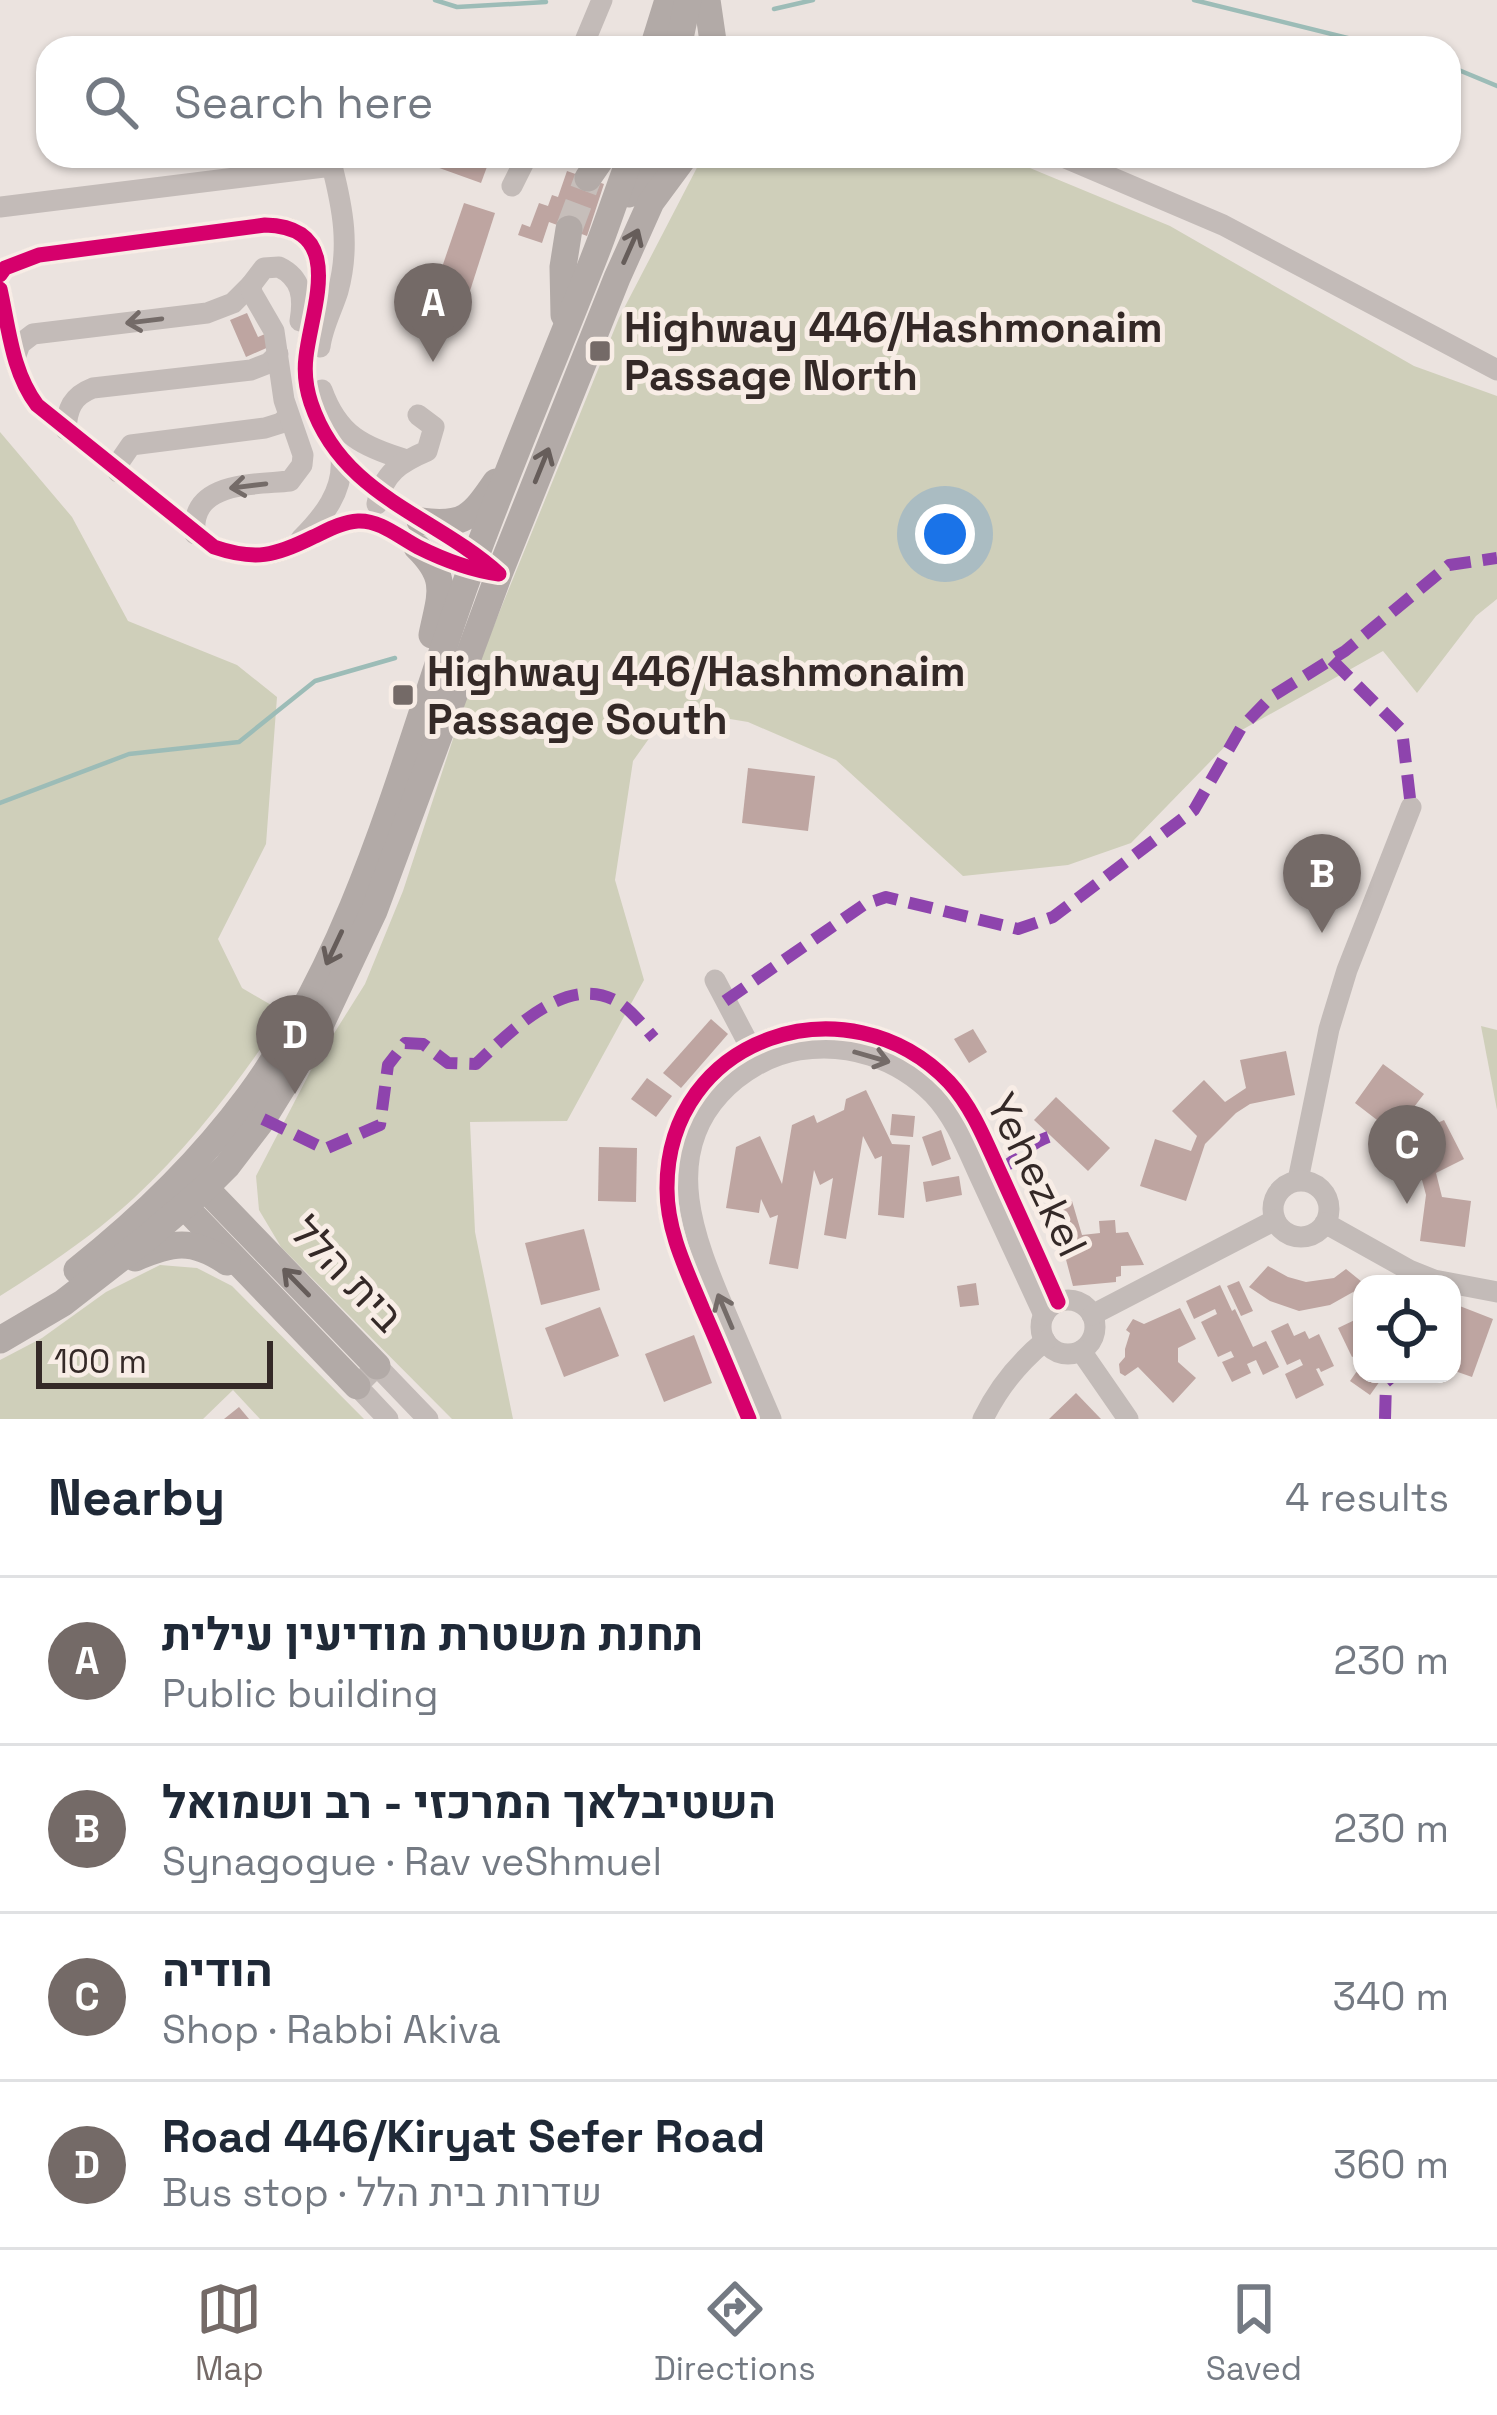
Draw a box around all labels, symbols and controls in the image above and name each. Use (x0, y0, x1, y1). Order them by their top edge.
search box (36, 36, 1461, 168)
icon: search (78, 69, 144, 135)
text: Search here (174, 74, 433, 131)
one-way arrow (621, 229, 643, 265)
pin: A (394, 263, 472, 362)
place label: Highway 446/Hashmonaim Passage North (624, 301, 1163, 402)
one-way arrow (125, 310, 164, 332)
marker: Highway 446/Hashmonaim Passage North (587, 338, 613, 364)
one-way arrow (533, 448, 555, 485)
one-way arrow (229, 476, 268, 498)
your location (915, 504, 975, 564)
place label: Highway 446/Hashmonaim Passage South (427, 645, 966, 746)
marker: Highway 446/Hashmonaim Passage South (390, 682, 416, 708)
pin: B (1283, 834, 1361, 933)
one-way arrow (321, 929, 343, 965)
pin: D (256, 995, 334, 1094)
one-way arrow (852, 1047, 890, 1069)
street label: Yehezkel (975, 1085, 1099, 1265)
pin: C (1368, 1105, 1446, 1204)
street label: בית הלל (279, 1205, 415, 1343)
one-way arrow (283, 1268, 311, 1297)
map controls (1353, 1275, 1461, 1383)
button: locate (1353, 1275, 1461, 1383)
one-way arrow (713, 1294, 734, 1331)
scale bar (36, 1335, 273, 1388)
text: 100 m (54, 1341, 147, 1383)
text: Nearby (48, 1465, 225, 1530)
text: 4 results (1285, 1473, 1449, 1522)
text: תחנת משטרת מודיעין עילית (162, 1606, 703, 1663)
text: A (75, 1636, 99, 1685)
text: 230 m (1334, 1636, 1449, 1685)
text: Public building (162, 1669, 439, 1718)
text: השטיבלאך המרכזי - רב ושמואל (162, 1774, 776, 1831)
text: B (74, 1804, 100, 1853)
text: 230 m (1334, 1804, 1449, 1853)
text: Synagogue · Rav veShmuel (162, 1837, 662, 1886)
text: הודיה (162, 1942, 273, 1999)
text: C (74, 1972, 100, 2021)
text: 340 m (1333, 1972, 1449, 2021)
text: Shop · Rabbi Akiva (162, 2005, 501, 2054)
text: Road 446/Kiryat Sefer Road (162, 2108, 765, 2165)
text: D (74, 2140, 100, 2189)
text: 360 m (1333, 2140, 1449, 2189)
text: Bus stop · שדרות בית הלל (162, 2168, 602, 2217)
tab: Map (195, 2276, 264, 2390)
tab: Directions (654, 2276, 816, 2390)
tab: Saved (1206, 2276, 1302, 2390)

